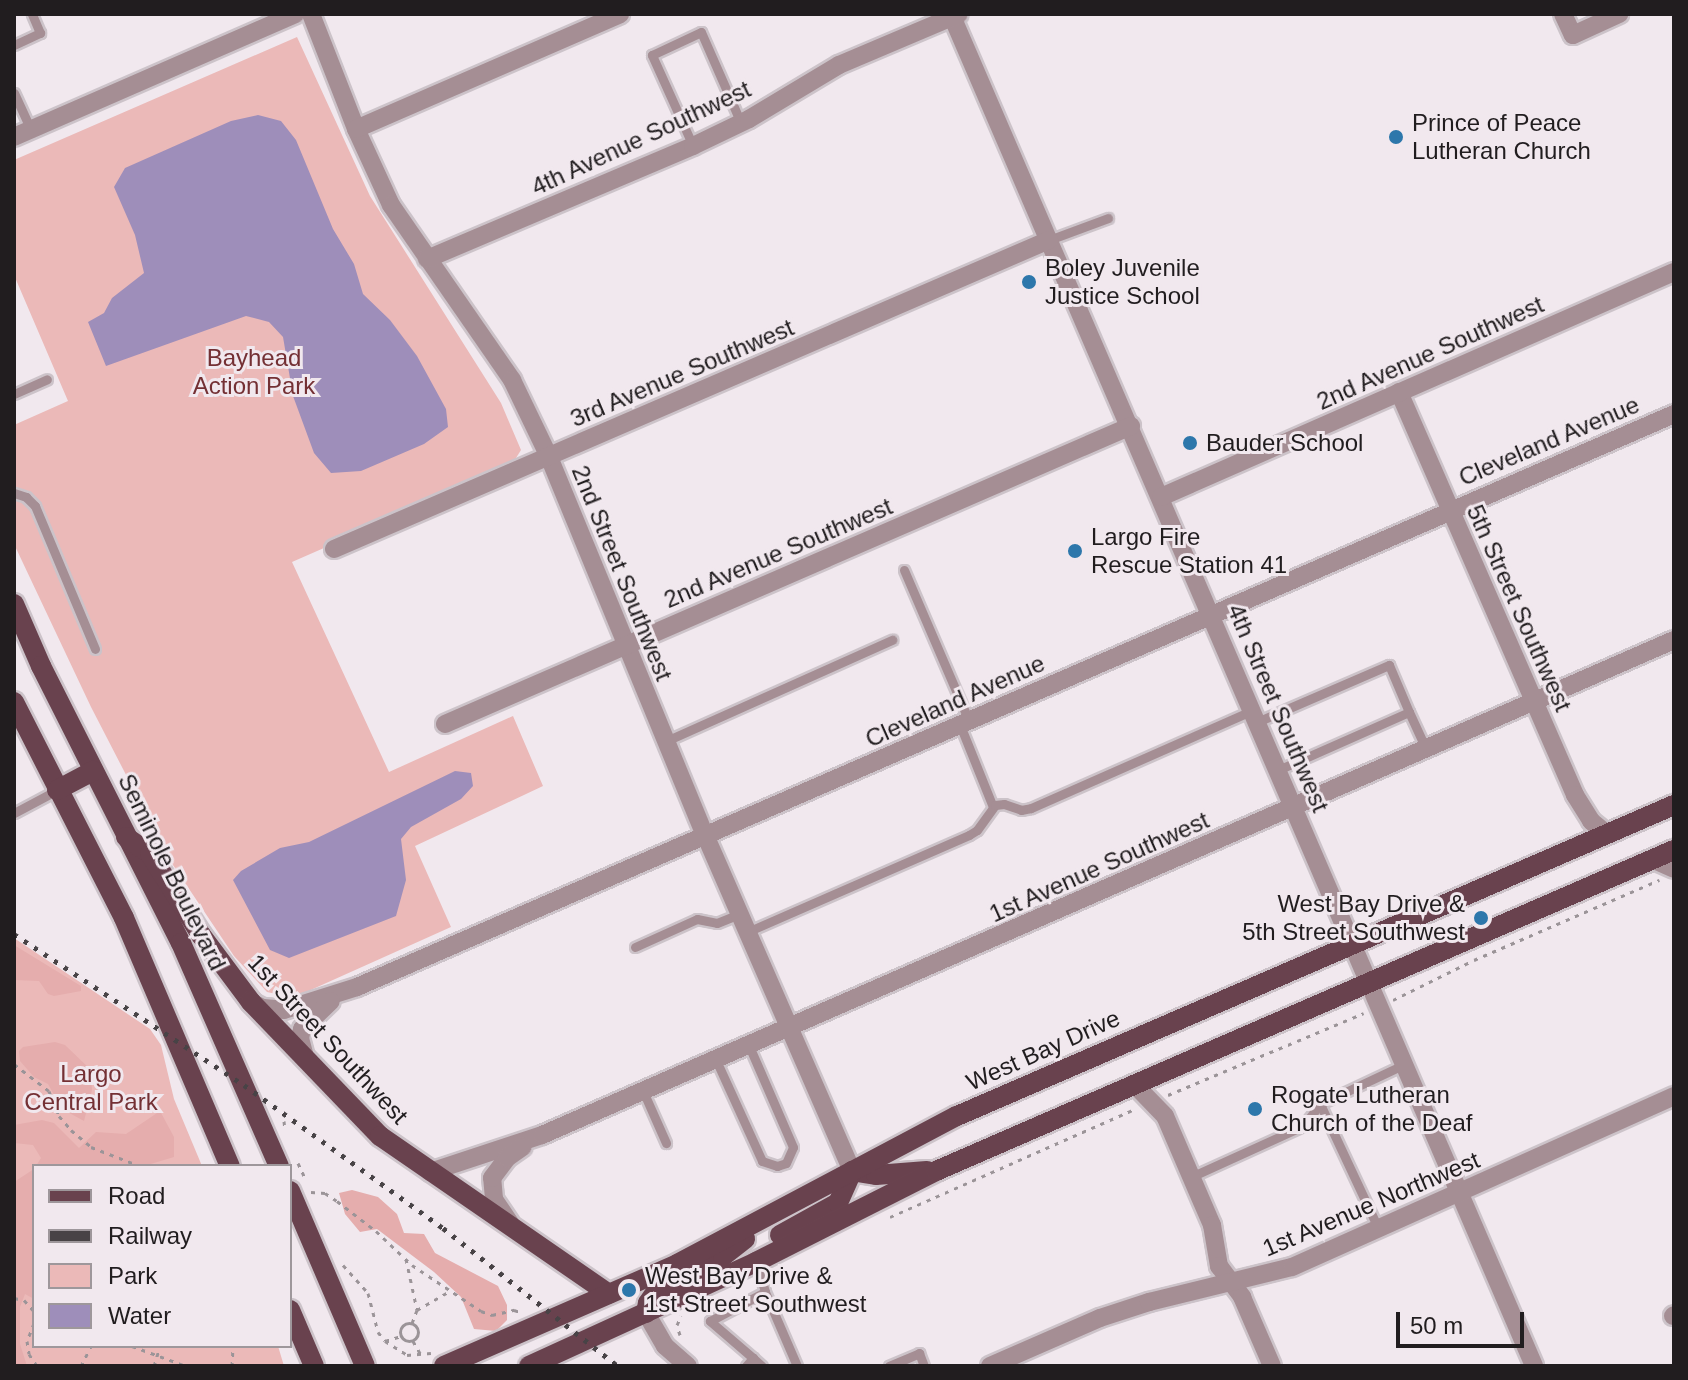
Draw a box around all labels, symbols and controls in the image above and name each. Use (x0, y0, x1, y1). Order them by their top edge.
street label: 4th Avenue Southwest (526, 74, 756, 202)
place label: Prince of Peace Lutheran Church (1412, 109, 1591, 165)
marker: Prince of Peace Lutheran Church (1387, 128, 1405, 146)
place label: Boley Juvenile Justice School (1045, 254, 1200, 310)
marker: Boley Juvenile Justice School (1020, 273, 1038, 291)
street label: 2nd Avenue Southwest (1312, 290, 1548, 416)
street label: 3rd Avenue Southwest (565, 313, 799, 433)
park label: Bayhead Action Park (193, 344, 315, 400)
street label: Cleveland Avenue (1454, 390, 1644, 492)
place label: Bauder School (1206, 429, 1363, 457)
marker: Bauder School (1181, 434, 1199, 452)
street label: 2nd Street Southwest (566, 461, 678, 685)
street label: 2nd Avenue Southwest (659, 492, 897, 614)
street label: 5th Street Southwest (1461, 500, 1577, 716)
place label: Largo Fire Rescue Station 41 (1091, 523, 1287, 579)
marker: Largo Fire Rescue Station 41 (1066, 542, 1084, 560)
street label: 4th Street Southwest (1221, 600, 1335, 816)
street label: Cleveland Avenue (860, 648, 1050, 754)
street label: Seminole Boulevard (112, 769, 232, 975)
street label: 1st Avenue Southwest (984, 805, 1214, 929)
place label: West Bay Drive & 5th Street Southwest (1242, 890, 1465, 946)
marker: West Bay Drive & 5th Street Southwest (1472, 909, 1490, 927)
street label: 1st Street Southwest (242, 948, 414, 1130)
street label: West Bay Drive (962, 1003, 1124, 1097)
park label: Largo Central Park (24, 1060, 158, 1116)
place label: Rogate Lutheran Church of the Deaf (1271, 1081, 1472, 1137)
marker: Rogate Lutheran Church of the Deaf (1246, 1100, 1264, 1118)
street label: 1st Avenue Northwest (1258, 1145, 1484, 1263)
legend (32, 1164, 292, 1348)
text: Road (108, 1182, 165, 1209)
text: Railway (108, 1222, 192, 1249)
text: Park (108, 1262, 157, 1289)
place label: West Bay Drive & 1st Street Southwest (645, 1262, 866, 1318)
marker: West Bay Drive & 1st Street Southwest (620, 1281, 638, 1299)
scale bar (1400, 1296, 1528, 1346)
text: Water (108, 1302, 171, 1329)
text: 50 m (1410, 1312, 1463, 1339)

